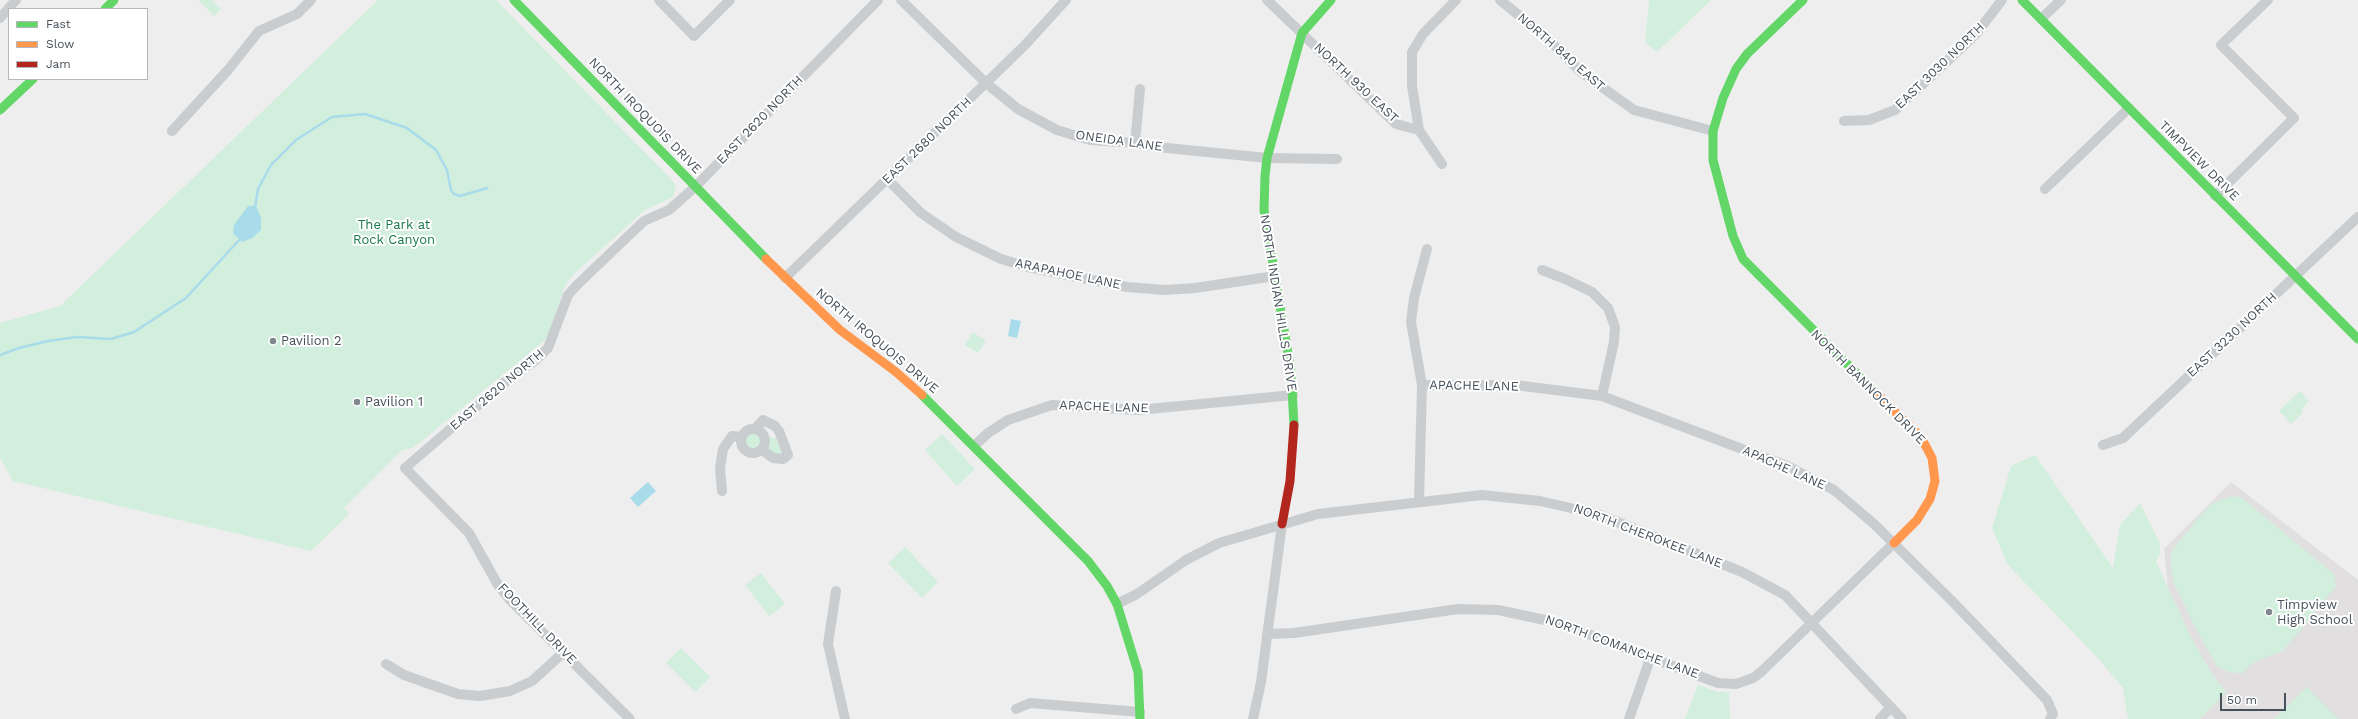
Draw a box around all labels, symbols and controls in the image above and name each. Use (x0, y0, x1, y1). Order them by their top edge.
legend (8, 8, 148, 80)
street label: NORTH 840 EAST (1514, 10, 1608, 94)
text: Fast (46, 17, 71, 31)
street label: EAST 3030 NORTH (1892, 20, 1988, 112)
text: Slow (46, 37, 74, 51)
street label: NORTH 930 EAST (1310, 40, 1402, 126)
street label: NORTH IROQUOIS DRIVE (585, 55, 705, 177)
text: Jam (46, 57, 71, 71)
street label: EAST 2620 NORTH (714, 72, 806, 168)
street label: EAST 2680 NORTH (879, 94, 975, 188)
street label: TIMPVIEW DRIVE (2156, 118, 2242, 204)
street label: ONEIDA LANE (1074, 127, 1164, 155)
street label: NORTH INDIAN HILLS DRIVE (1256, 213, 1300, 393)
park label: The Park at Rock Canyon (353, 217, 435, 248)
street label: ARAPAHOE LANE (1014, 255, 1122, 293)
street label: NORTH IROQUOIS DRIVE (812, 285, 942, 397)
street label: EAST 3230 NORTH (2184, 289, 2280, 381)
street label: NORTH BANNOCK DRIVE (1807, 326, 1929, 448)
place label: Pavilion 2 (281, 333, 342, 349)
marker: Pavilion 2 (268, 336, 278, 346)
street label: EAST 2620 NORTH (447, 346, 547, 434)
street label: APACHE LANE (1429, 377, 1519, 395)
place label: Pavilion 1 (365, 394, 423, 410)
marker: Pavilion 1 (352, 397, 362, 407)
street label: APACHE LANE (1059, 398, 1149, 416)
street label: APACHE LANE (1740, 443, 1828, 493)
street label: NORTH CHEROKEE LANE (1571, 500, 1725, 572)
street label: FOOTHILL DRIVE (494, 580, 580, 668)
place label: Timpview High School (2277, 597, 2353, 628)
marker: Timpview High School (2264, 607, 2274, 617)
street label: NORTH COMANCHE LANE (1543, 612, 1701, 682)
scale bar (2222, 685, 2288, 711)
text: 50 m (2227, 693, 2257, 707)

